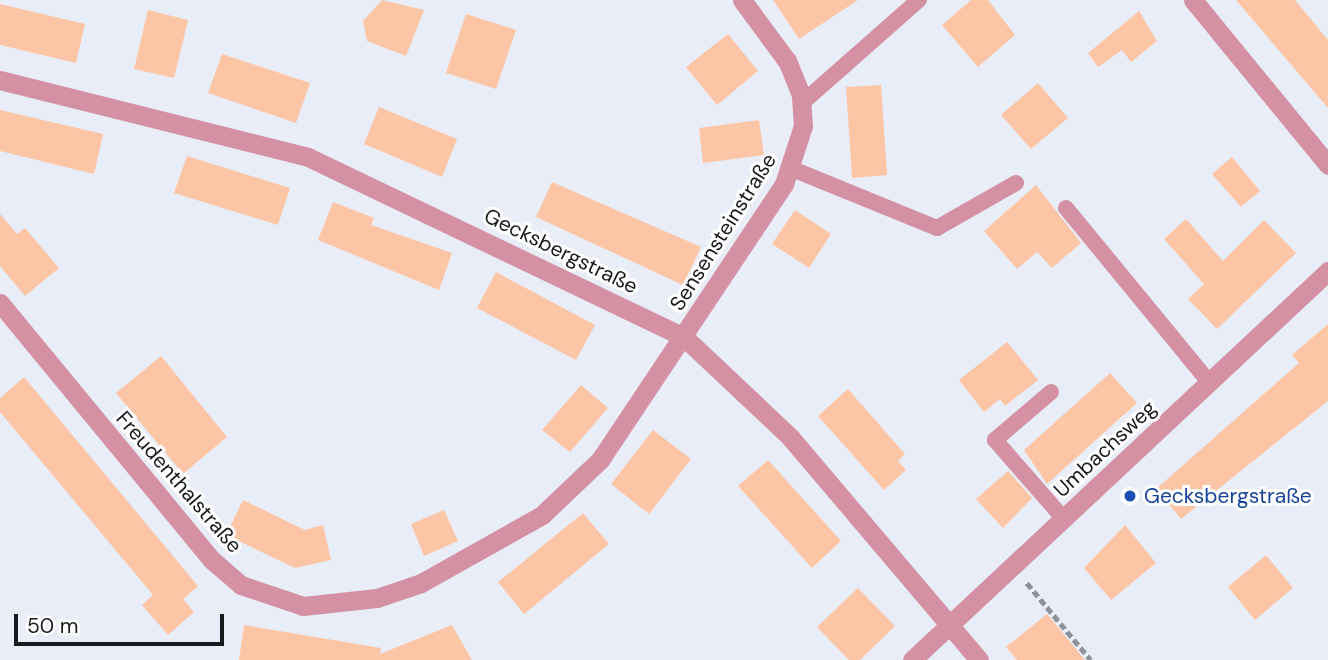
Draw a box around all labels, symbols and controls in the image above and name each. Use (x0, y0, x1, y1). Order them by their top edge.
street label: Sensensteinstraße (664, 149, 782, 315)
street label: Gecksbergstraße (480, 203, 642, 299)
street label: Umbachsweg (1049, 395, 1161, 503)
street label: Freudenthalstraße (111, 406, 247, 558)
place label: Gecksbergstraße (1144, 483, 1312, 509)
marker: Gecksbergstraße (1122, 488, 1138, 504)
scale bar (18, 600, 228, 644)
text: 50 m (27, 612, 78, 640)

